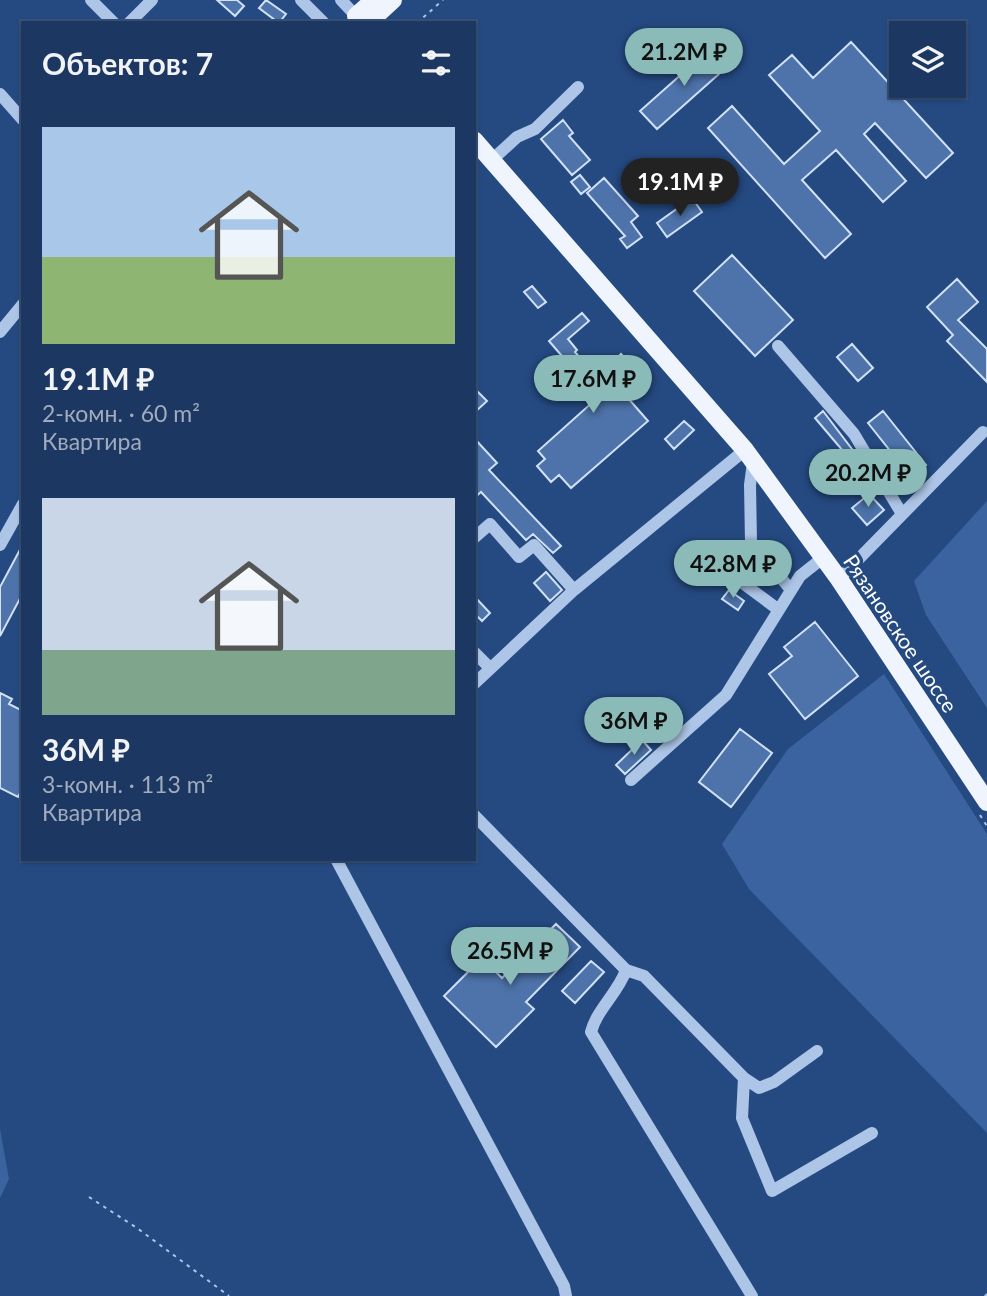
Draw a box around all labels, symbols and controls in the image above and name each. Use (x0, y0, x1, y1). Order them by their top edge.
map controls (889, 21, 966, 98)
button: layers (889, 21, 966, 98)
pin: 21.2M ₽ (619, 28, 749, 88)
text: 21.2M ₽ (641, 37, 727, 65)
icon: filters (417, 44, 455, 82)
text: Объектов: 7 (42, 45, 213, 81)
pin: 19.1M ₽ (615, 158, 745, 218)
text: 19.1M ₽ (637, 167, 723, 195)
icon: home (186, 172, 312, 298)
pin: 17.6M ₽ (528, 356, 658, 415)
text: 19.1M ₽ (42, 360, 154, 396)
text: 17.6M ₽ (550, 364, 636, 392)
text: 2-комн. · 60 m² (42, 399, 200, 427)
text: Квартира (42, 427, 142, 455)
pin: 20.2M ₽ (803, 449, 933, 509)
text: 20.2M ₽ (825, 458, 911, 486)
pin: 42.8M ₽ (668, 540, 798, 600)
icon: home (186, 543, 312, 669)
text: 42.8M ₽ (690, 549, 776, 577)
street label: Рязановское шоссе (839, 549, 963, 717)
pin: 36M ₽ (585, 698, 683, 757)
text: 36M ₽ (600, 706, 668, 734)
text: 36M ₽ (42, 731, 130, 767)
text: 3-комн. · 113 m² (42, 770, 213, 798)
text: Квартира (42, 798, 142, 826)
pin: 26.5M ₽ (445, 928, 575, 987)
text: 26.5M ₽ (467, 936, 553, 964)

